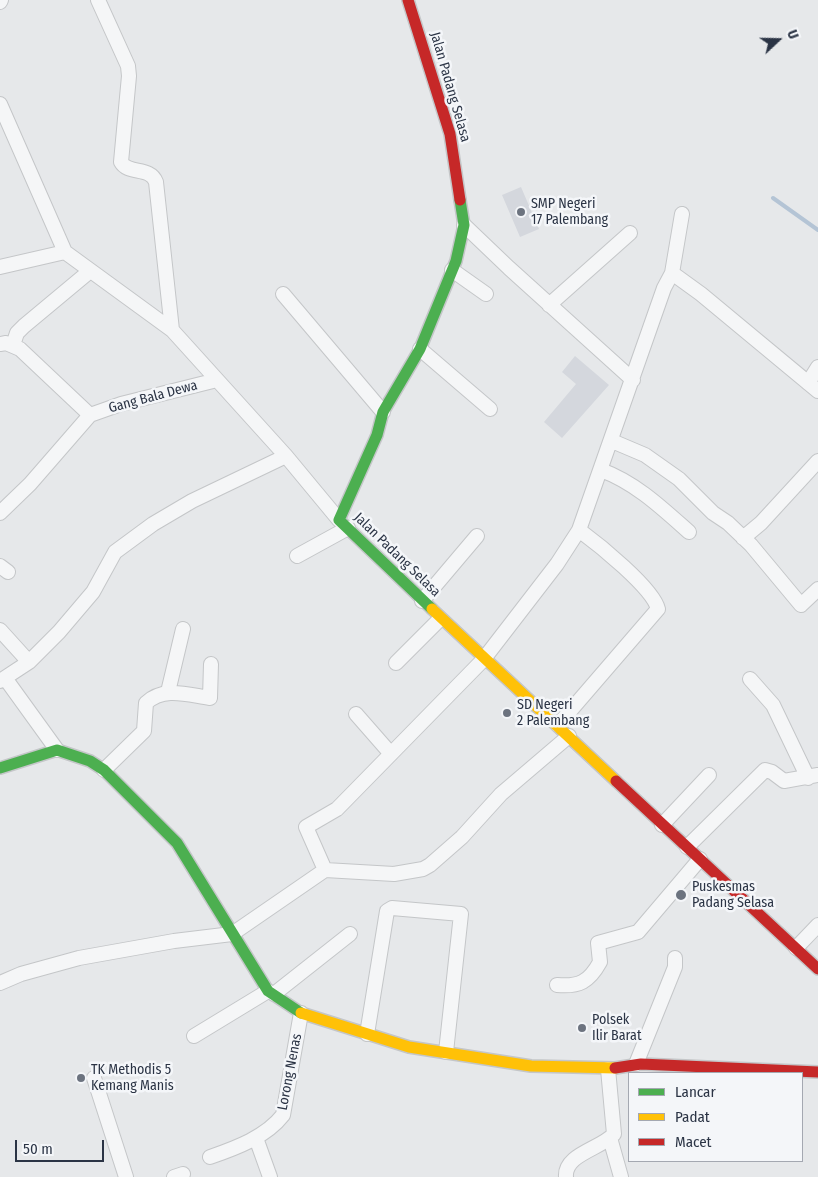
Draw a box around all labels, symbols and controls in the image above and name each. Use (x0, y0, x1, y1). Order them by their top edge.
north arrow (753, 15, 803, 65)
text: U (783, 28, 802, 41)
street label: Jalan Padang Selasa (426, 30, 474, 144)
place label: SMP Negeri 17 Palembang (531, 196, 608, 228)
marker: SMP Negeri 17 Palembang (515, 206, 527, 218)
street label: Gang Bala Dewa (107, 377, 199, 417)
street label: Jalan Padang Selasa (350, 509, 444, 601)
place label: SD Negeri 2 Palembang (517, 697, 589, 730)
marker: SD Negeri 2 Palembang (501, 707, 513, 719)
place label: Puskesmas Padang Selasa (692, 879, 774, 912)
marker: Puskesmas Padang Selasa (674, 888, 688, 902)
place label: Polsek Ilir Barat (592, 1012, 641, 1044)
marker: Polsek Ilir Barat (576, 1022, 588, 1034)
street label: Lorong Nenas (274, 1032, 306, 1112)
place label: TK Methodis 5 Kemang Manis (91, 1062, 174, 1094)
marker: TK Methodis 5 Kemang Manis (75, 1072, 87, 1084)
legend (628, 1072, 803, 1162)
text: Lancar (675, 1083, 716, 1101)
text: Padat (675, 1108, 710, 1126)
scale bar (18, 1130, 106, 1162)
text: Macet (675, 1133, 711, 1151)
text: 50 m (23, 1140, 53, 1158)

